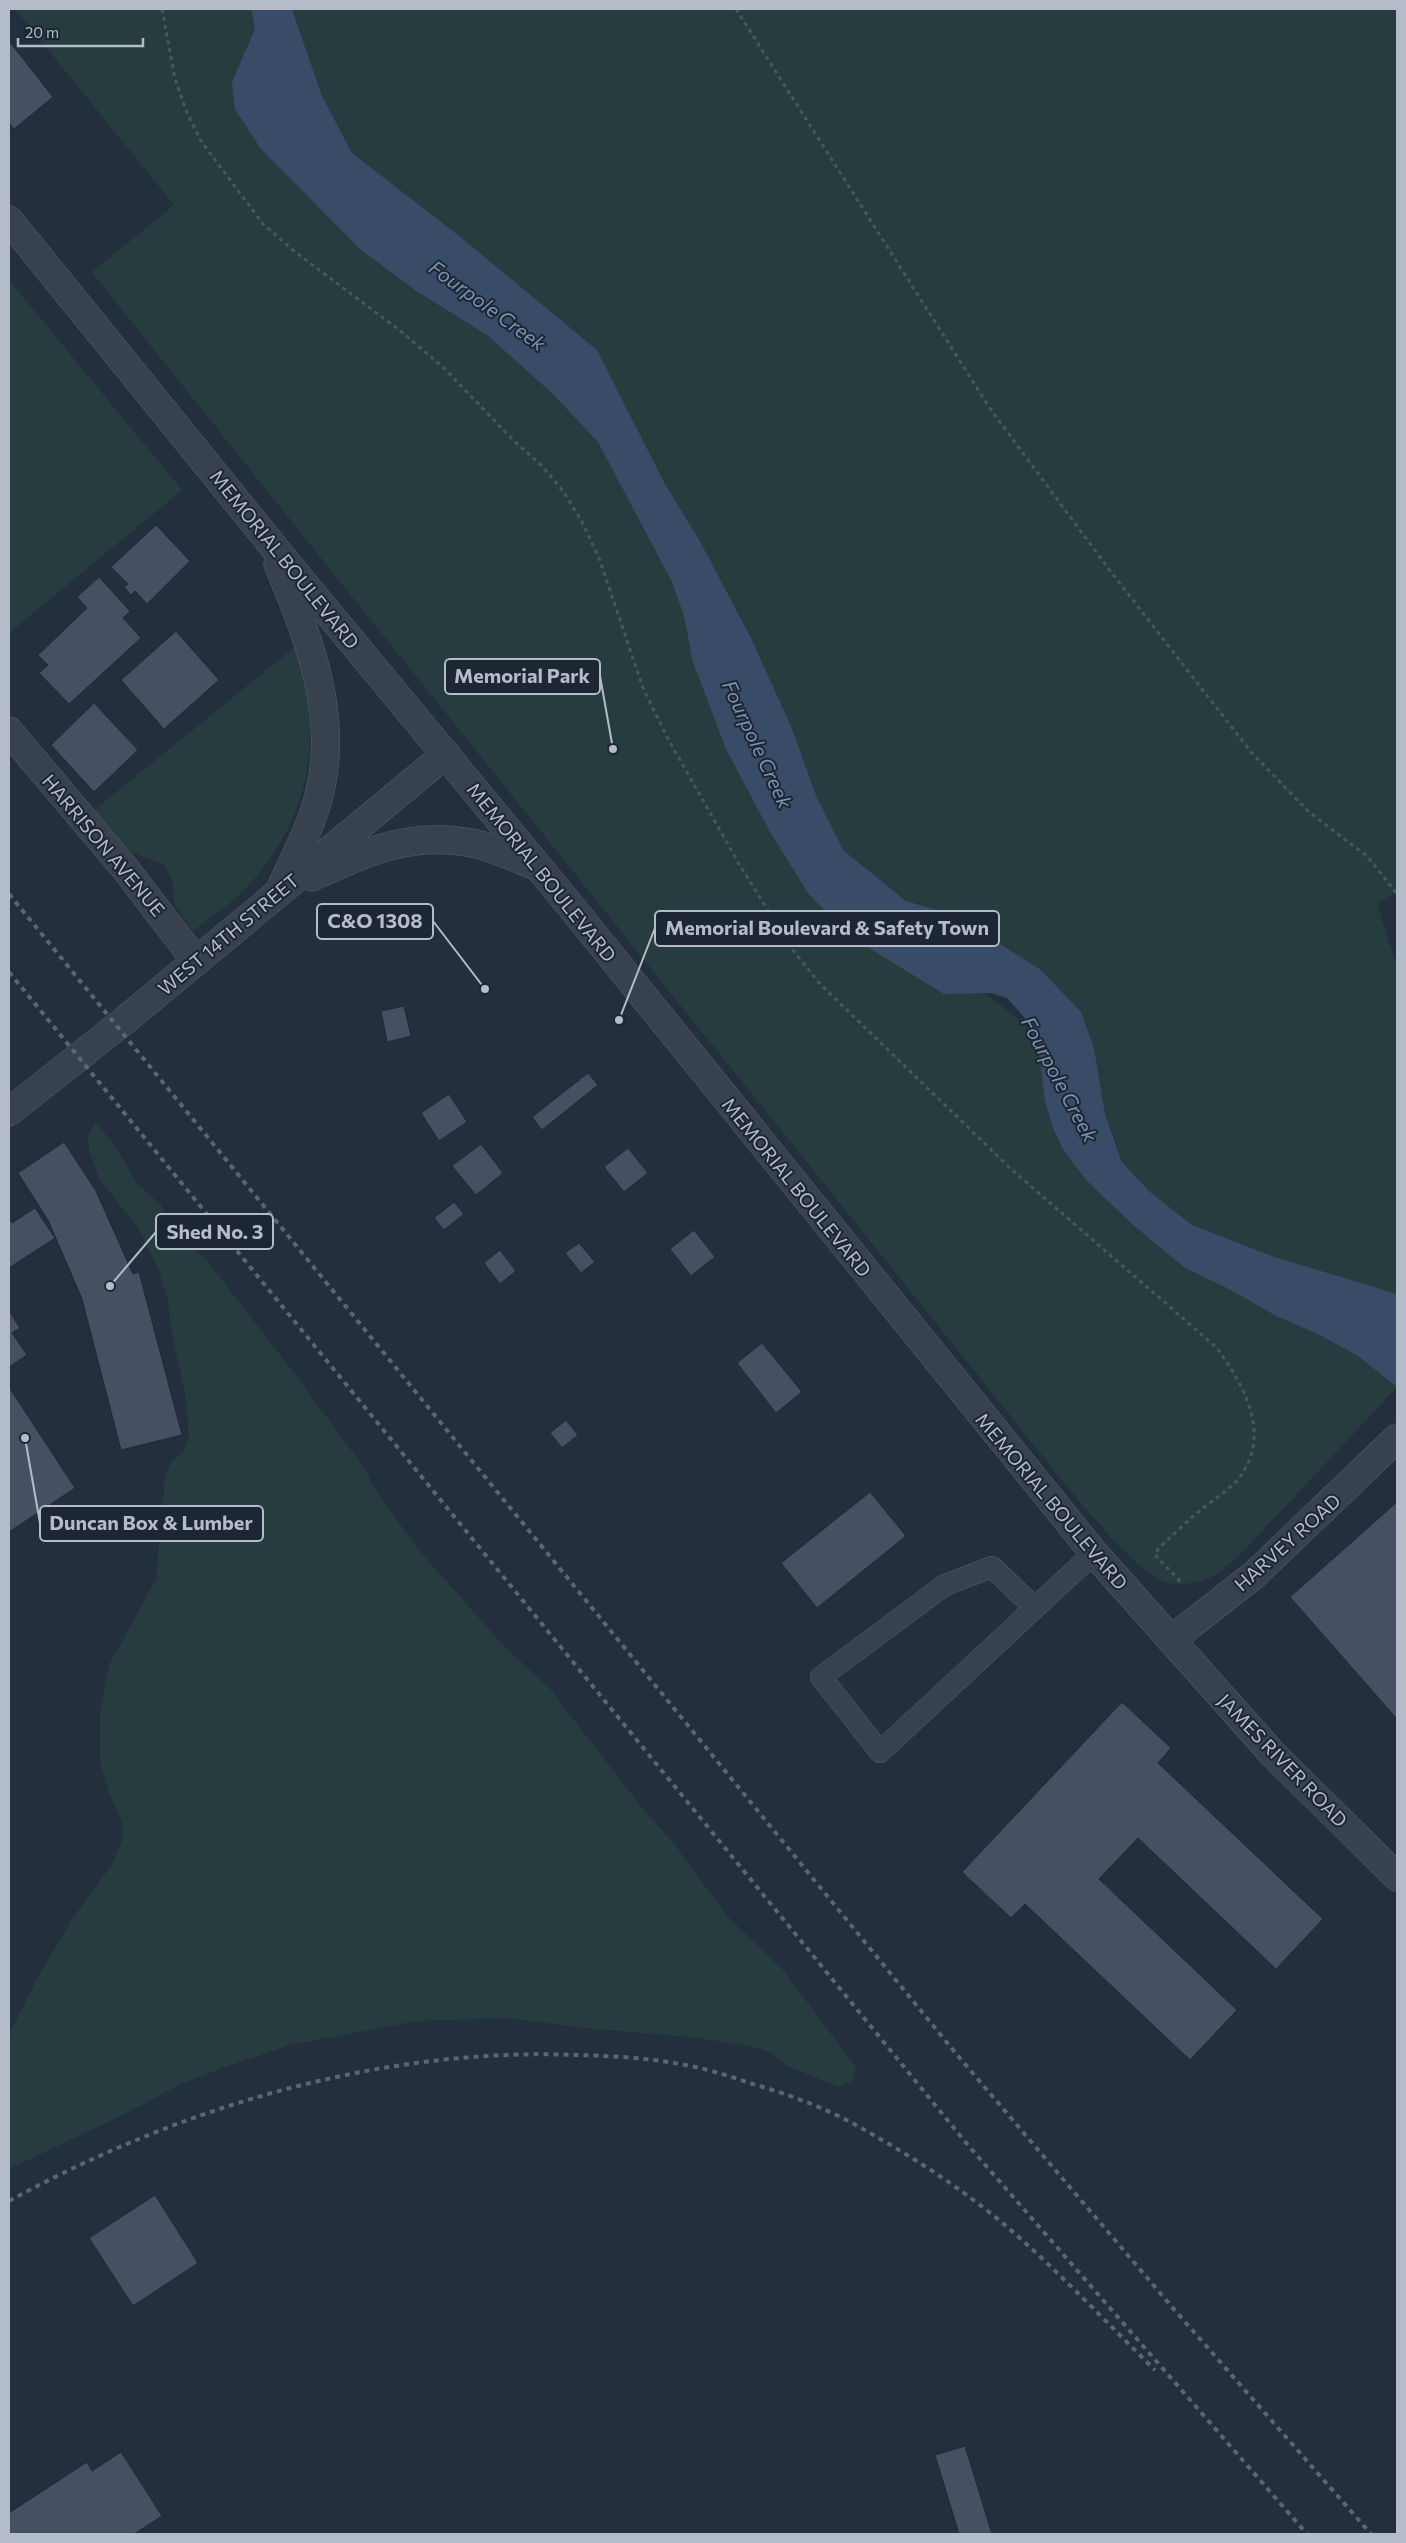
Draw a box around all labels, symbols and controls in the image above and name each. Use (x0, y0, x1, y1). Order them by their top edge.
scale bar (18, 15, 142, 47)
text: 20 m (25, 23, 59, 41)
water label: Fourpole Creek (425, 255, 552, 356)
street label: MEMORIAL BOULEVARD (206, 465, 364, 653)
callout: Memorial Park (445, 659, 600, 694)
text: Memorial Park (454, 663, 590, 687)
water label: Fourpole Creek (718, 676, 799, 813)
street label: HARRISON AVENUE (38, 769, 170, 921)
street label: MEMORIAL BOULEVARD (463, 778, 621, 966)
street label: WEST 14TH STREET (153, 868, 303, 1000)
callout: C&O 1308 (317, 904, 433, 939)
text: C&O 1308 (327, 908, 423, 932)
callout: Memorial Boulevard & Safety Town (655, 911, 999, 946)
text: Memorial Boulevard & Safety Town (665, 915, 989, 939)
water label: Fourpole Creek (1017, 1012, 1104, 1147)
street label: MEMORIAL BOULEVARD (718, 1093, 876, 1281)
callout: Shed No. 3 (156, 1214, 273, 1249)
text: Shed No. 3 (167, 1219, 264, 1243)
street label: MEMORIAL BOULEVARD (971, 1408, 1133, 1594)
street label: HARVEY ROAD (1229, 1488, 1345, 1596)
callout: Duncan Box & Lumber (40, 1506, 263, 1541)
text: Duncan Box & Lumber (49, 1510, 253, 1534)
street label: JAMES RIVER ROAD (1214, 1689, 1352, 1831)

